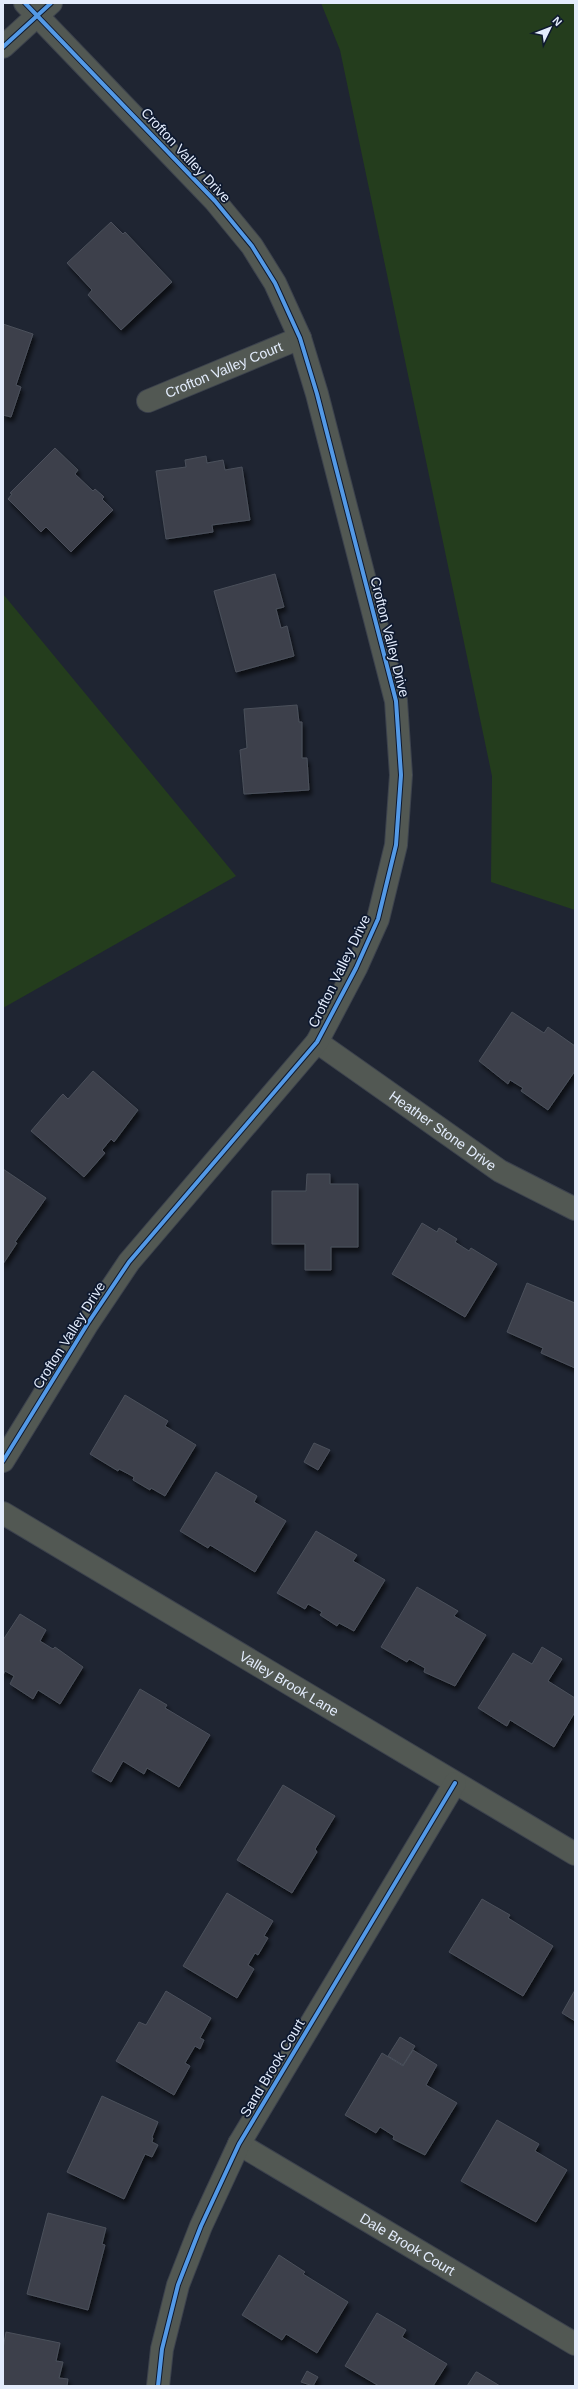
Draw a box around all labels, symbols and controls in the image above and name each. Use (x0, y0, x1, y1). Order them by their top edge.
north arrow (530, 8, 570, 48)
text: N (550, 14, 564, 28)
street label: Crofton Valley Drive (138, 104, 234, 206)
street label: Crofton Valley Court (163, 338, 285, 401)
street label: Crofton Valley Drive (367, 575, 413, 699)
street label: Crofton Valley Drive (305, 912, 373, 1030)
street label: Heather Stone Drive (386, 1088, 500, 1174)
street label: Crofton Valley Drive (30, 1278, 109, 1392)
street label: Valley Brook Lane (237, 1648, 342, 1719)
street label: Sand Brook Court (236, 2016, 308, 2120)
street label: Dale Brook Court (357, 2210, 458, 2279)

